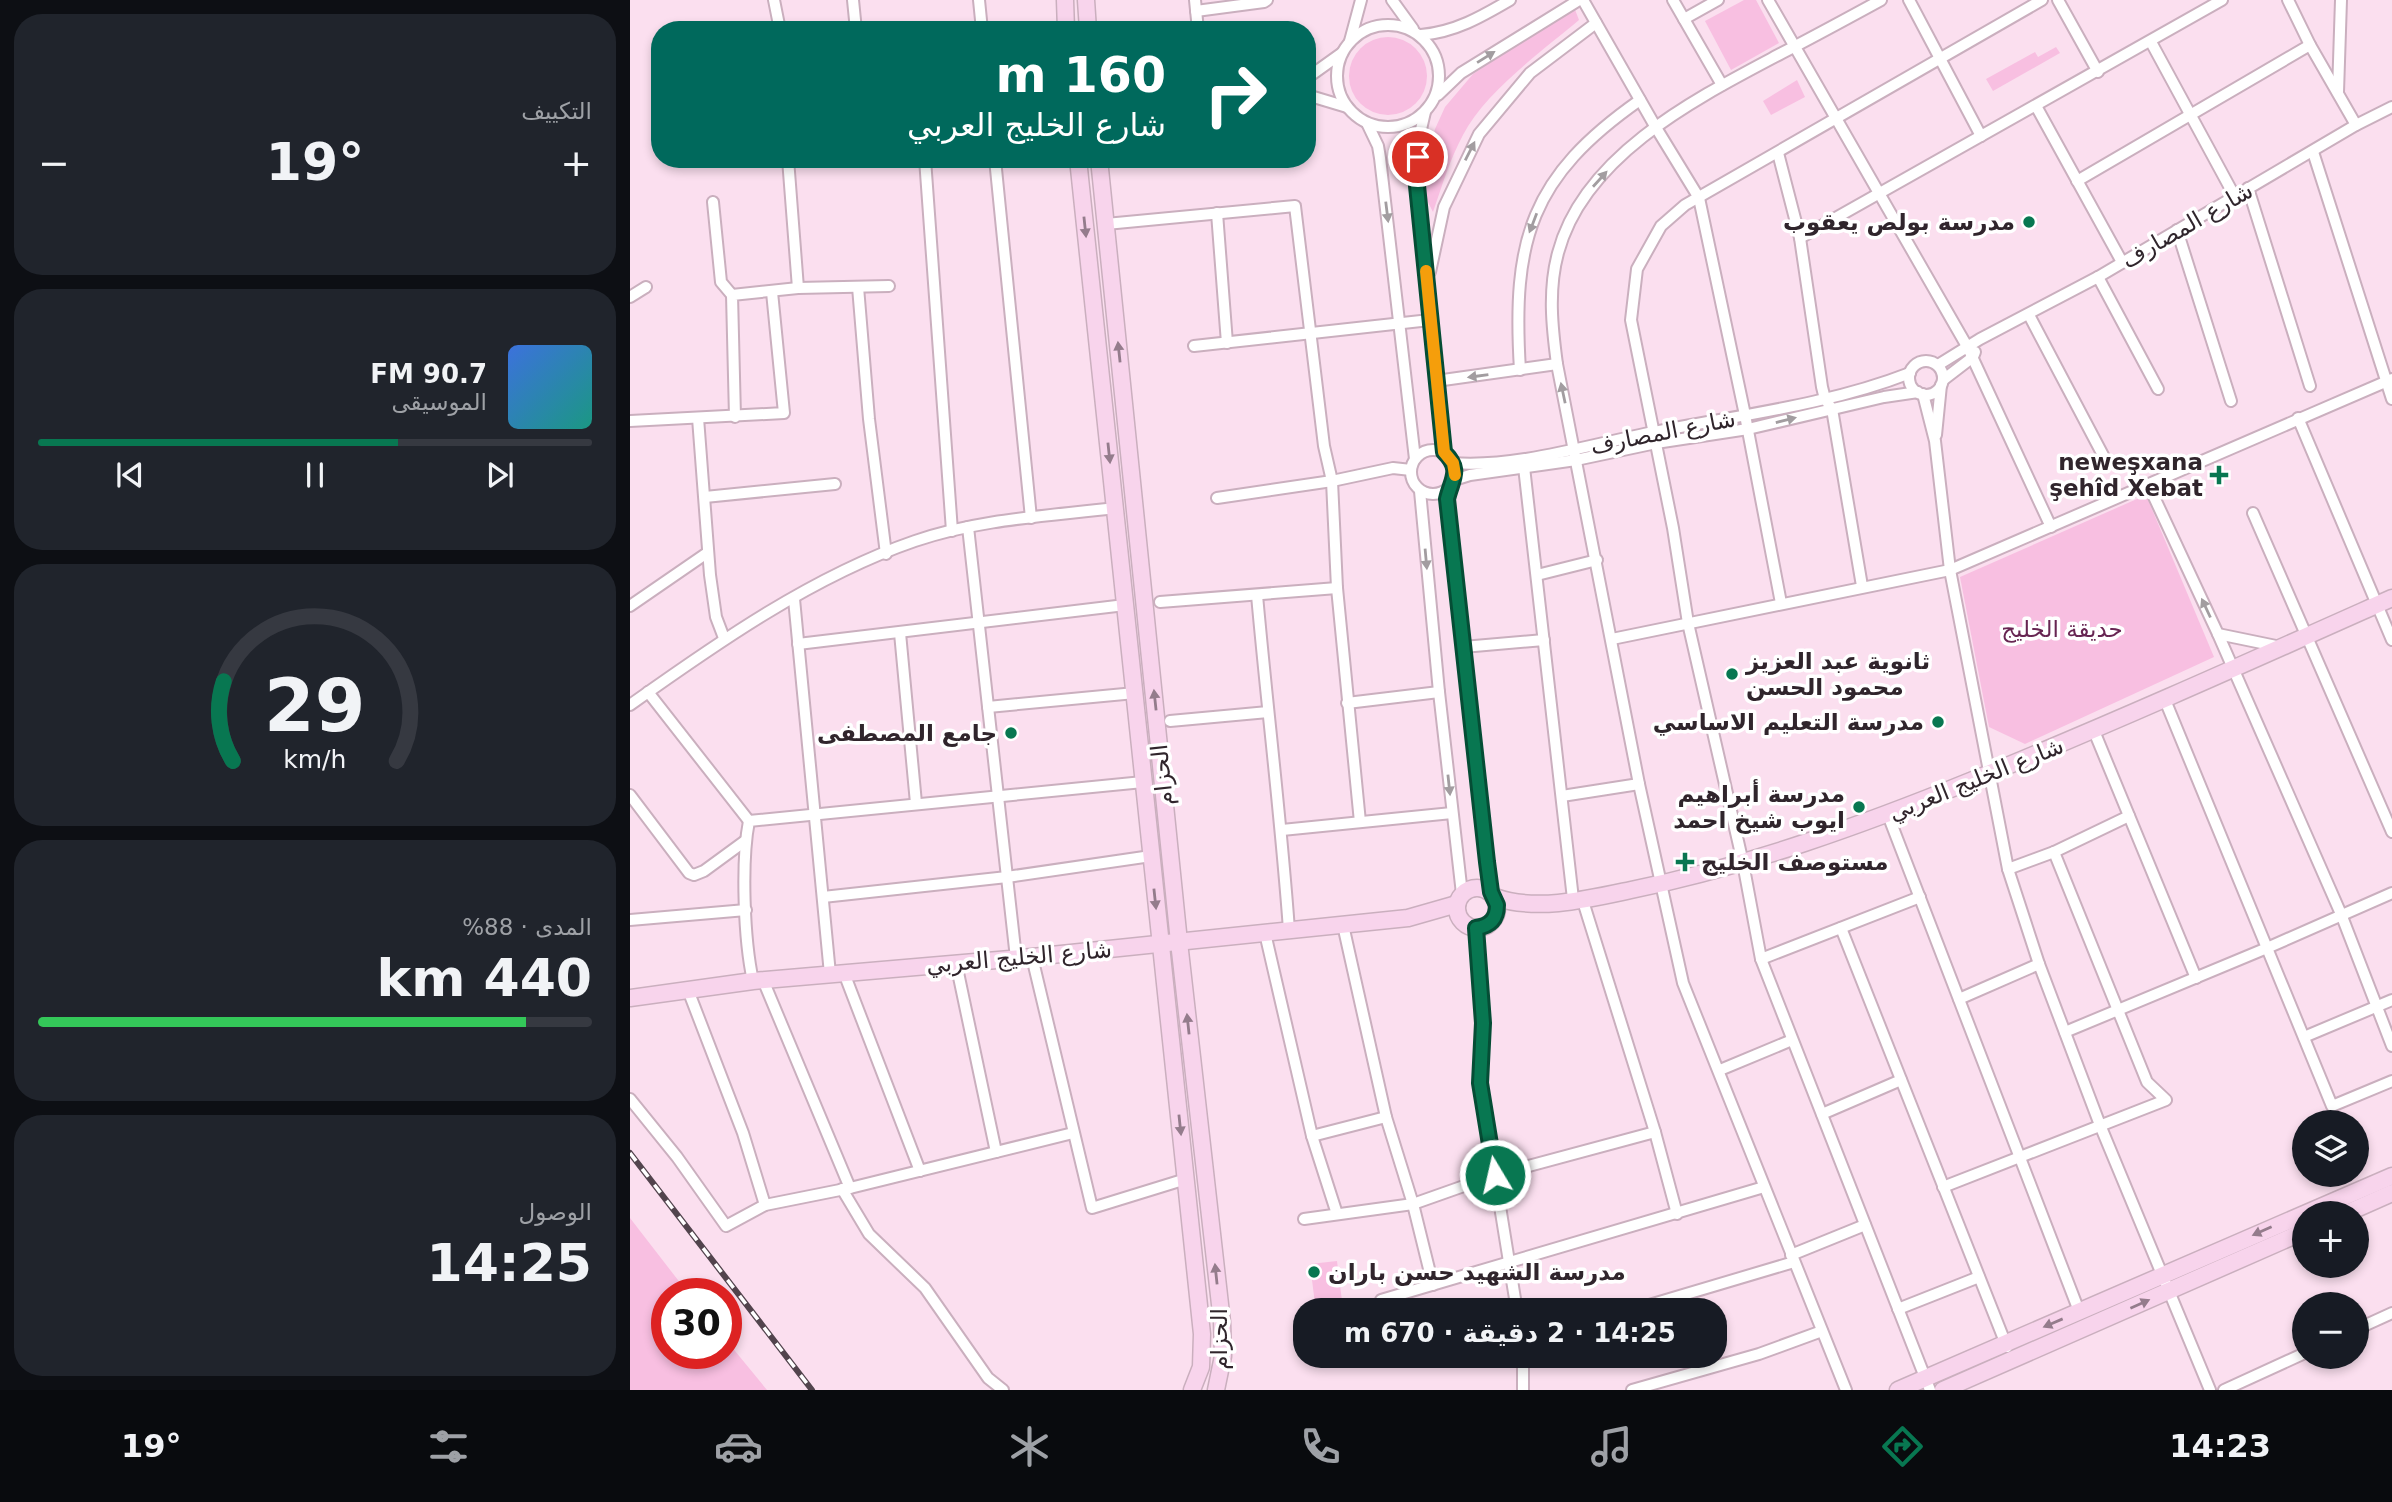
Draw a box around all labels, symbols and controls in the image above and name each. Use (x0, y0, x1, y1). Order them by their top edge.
text: 160 m (996, 47, 1166, 104)
icon: right (1190, 49, 1281, 140)
one-way arrow (1477, 50, 1496, 63)
text: التكييف (521, 98, 592, 124)
text: شارع الخليج العربي (907, 106, 1166, 144)
pin (1388, 127, 1448, 187)
text: 19° (266, 132, 364, 192)
icon: arrive (1399, 138, 1437, 176)
text: − (38, 141, 70, 185)
text: + (560, 141, 592, 185)
one-way arrow (1465, 141, 1476, 161)
one-way arrow (1591, 171, 1607, 188)
street label: شارع المصارف (2117, 177, 2258, 274)
one-way arrow (1381, 201, 1392, 223)
place label: مدرسة بولص يعقوب (1783, 209, 2015, 236)
one-way arrow (1527, 213, 1538, 234)
marker: مدرسة بولص يعقوب (2021, 214, 2037, 230)
one-way arrow (1080, 216, 1091, 238)
one-way arrow (1113, 340, 1124, 362)
text: 90.7 FM (370, 359, 487, 389)
one-way arrow (1467, 370, 1489, 381)
one-way arrow (1558, 382, 1569, 404)
text: الموسيقى (391, 389, 487, 415)
street label: شارع المصارف (1588, 405, 1738, 460)
one-way arrow (1775, 414, 1797, 425)
one-way arrow (1104, 443, 1115, 465)
place label: neweşxana şehîd Xebat (2049, 449, 2203, 501)
icon: previous (111, 456, 149, 494)
icon: pause (296, 456, 334, 494)
icon: next (481, 456, 519, 494)
marker: neweşxana şehîd Xebat (2209, 465, 2229, 485)
one-way arrow (1421, 548, 1432, 570)
one-way arrow (2200, 598, 2211, 619)
park label: حديقة الخليج (2001, 616, 2123, 643)
place label: ثانوية عبد العزيز محمود الحسن (1745, 648, 1930, 701)
text: 29 (264, 663, 366, 748)
marker: ثانوية عبد العزيز محمود الحسن (1724, 666, 1740, 682)
one-way arrow (1149, 689, 1160, 711)
place label: مدرسة التعليم الاساسي (1653, 709, 1924, 736)
marker: مدرسة التعليم الاساسي (1930, 714, 1946, 730)
place label: جامع المصطفى (817, 720, 997, 747)
marker: جامع المصطفى (1003, 725, 1019, 741)
street label: شارع الخليج العربي (1885, 732, 2068, 827)
street label: الحزام (1146, 743, 1179, 807)
text: km/h (283, 745, 347, 774)
one-way arrow (1443, 774, 1454, 796)
place label: مدرسة أبراهيم ايوب شيخ احمد (1673, 778, 1845, 834)
marker: مدرسة أبراهيم ايوب شيخ احمد (1851, 799, 1867, 815)
place label: مستوصف الخليج (1701, 849, 1889, 876)
marker: مستوصف الخليج (1675, 852, 1695, 872)
one-way arrow (1150, 888, 1161, 910)
text: المدى · 88% (462, 914, 592, 940)
street label: شارع الخليج العربي (925, 936, 1113, 979)
text: 440 km (377, 948, 592, 1008)
one-way arrow (1183, 1012, 1194, 1034)
map controls (2292, 1110, 2369, 1369)
button: layers (2292, 1110, 2369, 1187)
one-way arrow (1175, 1114, 1186, 1136)
position arrow (1458, 1138, 1532, 1212)
text: الوصول (519, 1199, 592, 1225)
button: + (2292, 1201, 2369, 1278)
one-way arrow (2251, 1226, 2272, 1237)
text: 14:25 (426, 1233, 592, 1293)
place label: مدرسة الشهيد حسن باران (1328, 1259, 1626, 1286)
one-way arrow (1211, 1263, 1222, 1285)
marker: مدرسة الشهيد حسن باران (1306, 1264, 1322, 1280)
speed limit sign: 30 (651, 1278, 742, 1369)
button: − (2292, 1292, 2369, 1369)
one-way arrow (2130, 1298, 2150, 1310)
street label: الحزام (1206, 1308, 1233, 1370)
one-way arrow (2043, 1317, 2063, 1329)
text: 14:25 · 2 دقيقة · 670 m (1344, 1318, 1676, 1348)
icon: filters (424, 1422, 473, 1471)
icon: car (714, 1422, 763, 1471)
icon: climate (1005, 1422, 1054, 1471)
icon: phone (1296, 1422, 1345, 1471)
icon: music (1587, 1422, 1636, 1471)
icon: directions (1878, 1422, 1927, 1471)
text: 19° (121, 1427, 182, 1465)
text: 14:23 (2169, 1427, 2271, 1465)

